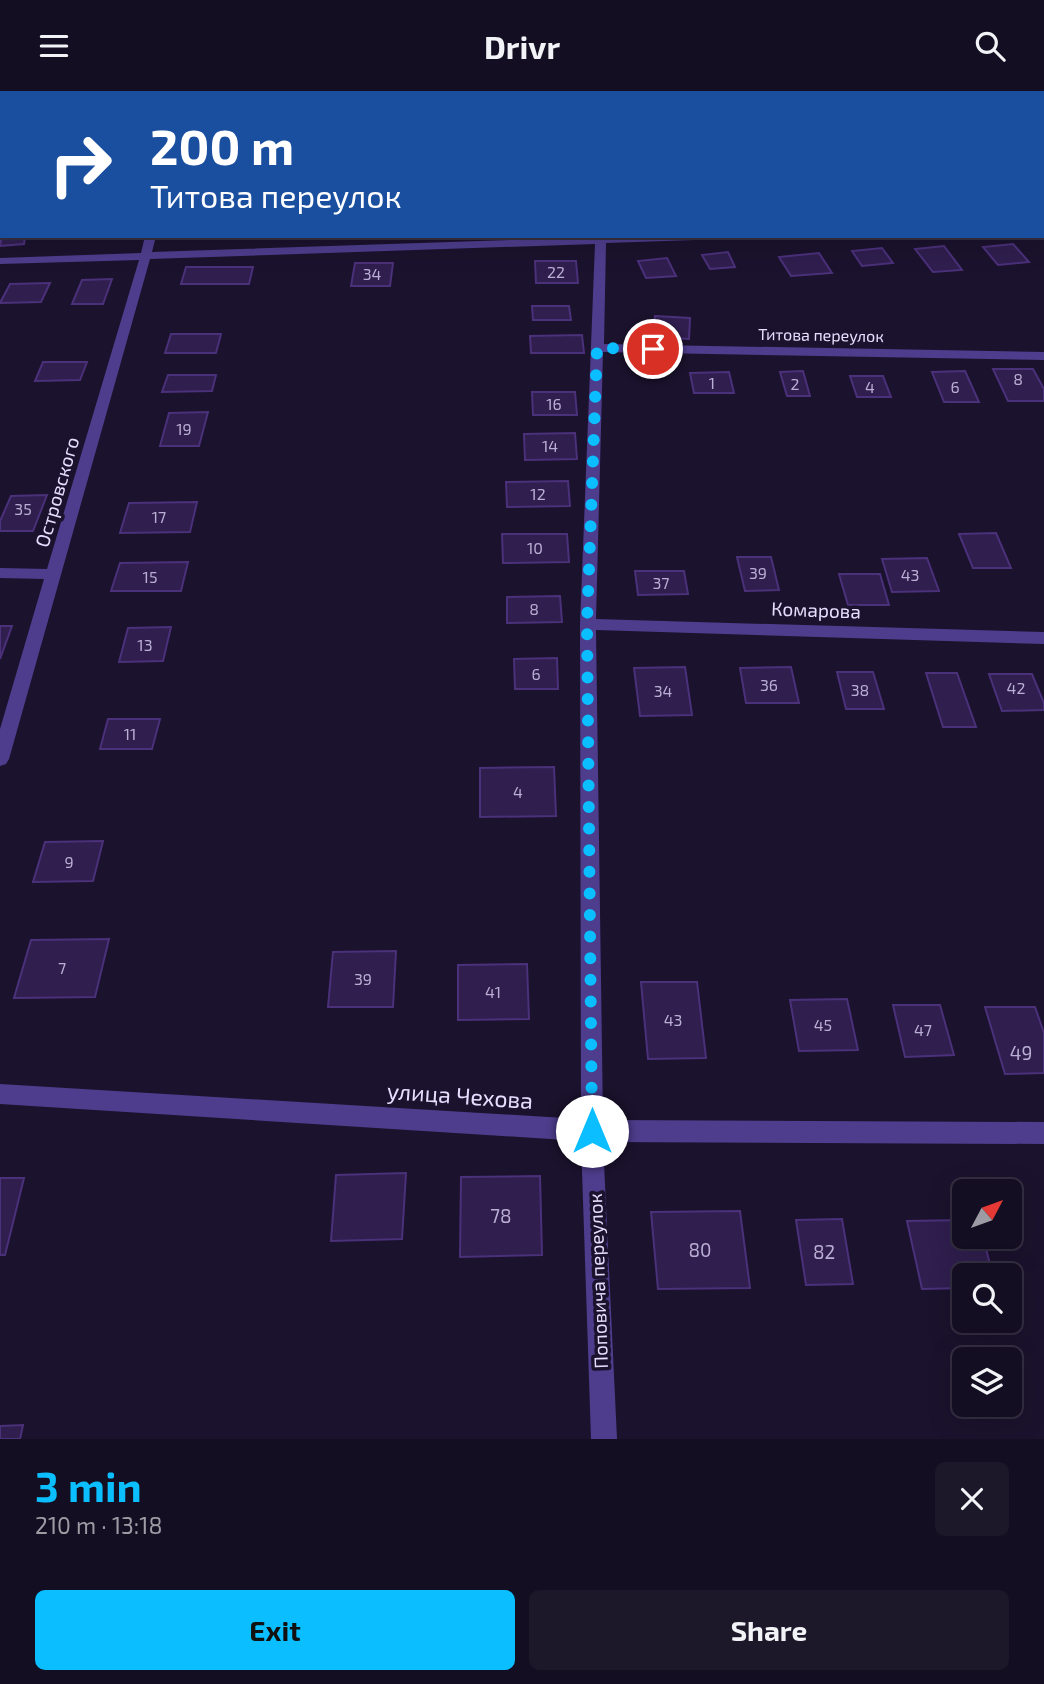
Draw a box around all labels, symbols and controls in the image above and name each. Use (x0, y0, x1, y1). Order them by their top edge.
icon: menu (35, 27, 73, 65)
text: Drivr (484, 27, 560, 65)
icon: search (971, 27, 1009, 65)
text: 200 m (150, 116, 294, 175)
icon: right (35, 119, 126, 210)
text: Титова переулок (150, 176, 402, 214)
house number: 22 (547, 262, 565, 281)
house number: 34 (363, 264, 382, 283)
pin (623, 319, 683, 379)
street label: Титова переулок (758, 324, 885, 346)
icon: arrive (634, 330, 672, 368)
house number: 8 (1013, 369, 1023, 388)
house number: 1 (709, 373, 715, 392)
house number: 2 (791, 374, 800, 393)
house number: 4 (865, 377, 875, 396)
house number: 6 (950, 377, 960, 396)
house number: 16 (546, 394, 562, 413)
house number: 19 (176, 419, 192, 438)
street label: Островского (30, 434, 83, 550)
house number: 14 (542, 436, 558, 455)
house number: 12 (530, 484, 546, 503)
house number: 35 (14, 499, 32, 518)
house number: 17 (152, 507, 166, 526)
house number: 10 (527, 538, 543, 557)
house number: 39 (749, 563, 767, 582)
house number: 43 (901, 565, 919, 584)
house number: 15 (143, 567, 157, 586)
house number: 37 (652, 573, 670, 592)
street label: Комарова (771, 596, 861, 623)
house number: 8 (529, 599, 539, 618)
house number: 13 (137, 635, 153, 654)
house number: 6 (531, 664, 541, 683)
house number: 36 (760, 675, 778, 694)
house number: 42 (1007, 678, 1025, 697)
house number: 38 (851, 680, 869, 699)
house number: 34 (654, 681, 673, 700)
house number: 11 (124, 724, 136, 743)
house number: 4 (513, 782, 523, 801)
house number: 9 (64, 852, 74, 871)
house number: 7 (58, 958, 66, 977)
house number: 39 (354, 969, 372, 988)
house number: 41 (485, 982, 501, 1001)
house number: 43 (664, 1010, 682, 1029)
house number: 45 (814, 1015, 832, 1034)
house number: 47 (914, 1020, 932, 1039)
house number: 49 (1010, 1041, 1032, 1064)
street label: улица Чехова (386, 1076, 534, 1115)
position arrow (555, 1094, 629, 1168)
north arrow (952, 1179, 1022, 1249)
map controls (952, 1179, 1022, 1417)
street label: Поповича переулок (583, 1193, 613, 1369)
house number: 78 (490, 1204, 512, 1227)
house number: 80 (689, 1238, 712, 1261)
house number: 82 (813, 1240, 835, 1263)
button: search (952, 1263, 1022, 1333)
button: layers (952, 1347, 1022, 1417)
text: 3 min (35, 1460, 142, 1510)
button: close (935, 1462, 1009, 1536)
text: 210 m · 13:18 (35, 1511, 162, 1539)
button: Exit (35, 1590, 515, 1670)
button: Share (529, 1590, 1009, 1670)

